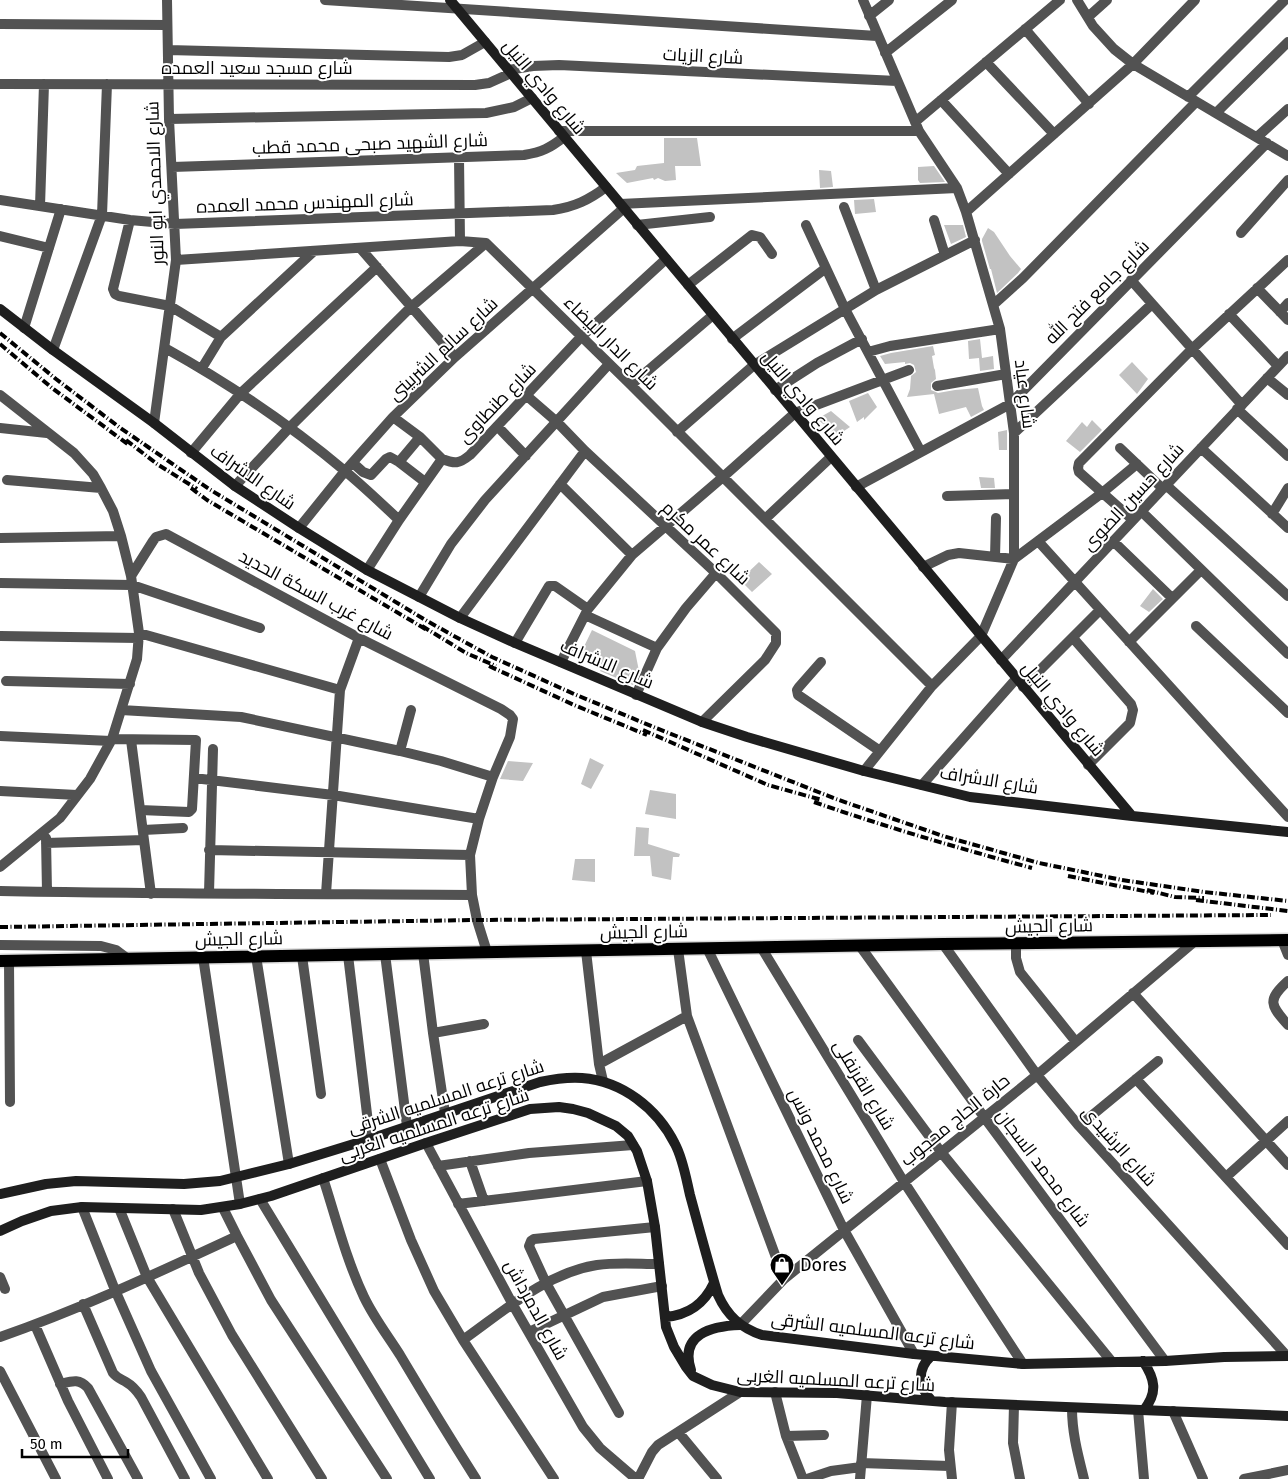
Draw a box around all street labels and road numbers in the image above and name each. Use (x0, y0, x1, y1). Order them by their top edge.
street label: شارع وادي النيل (496, 35, 590, 141)
street label: شارع الزيات (662, 43, 744, 70)
street label: شارع مسجد سعيد العمده (161, 57, 353, 80)
street label: شارع الاحمدي ابو النور (141, 101, 172, 266)
street label: شارع الشهيد صبحى محمد قطب (252, 129, 488, 160)
street label: شارع المهندس محمد العمده (196, 188, 414, 219)
street label: شارع جامع فتح الله (1039, 234, 1155, 350)
street label: شارع الدار البيضاء (559, 291, 663, 395)
street label: شارع سالم الشربينى (384, 293, 503, 406)
street label: شارع وادي النيل (755, 346, 849, 452)
street label: شارع طنطاوى (453, 358, 541, 448)
street label: شارع عياد (1009, 358, 1040, 430)
street label: شارع الاشراف (205, 439, 300, 515)
street label: شارع حسين الضوى (1077, 439, 1189, 556)
street label: شارع عمر مكرم (657, 497, 755, 590)
street label: شارع غرب السكة الحديد (235, 545, 397, 646)
street label: شارع الاشراف (557, 634, 657, 694)
street label: شارع وادي النيل (1015, 657, 1109, 763)
street label: شارع الاشراف (938, 761, 1040, 800)
street label: شارع الجيش (1005, 914, 1093, 939)
street label: شارع الجيش (600, 920, 688, 945)
street label: شارع الجيش (195, 927, 283, 952)
street label: شارع القرنفلى (828, 1036, 900, 1135)
street label: شارع ترعه المسلميه الشرقى (345, 1055, 547, 1140)
street label: حارة الحاج محجوب (896, 1069, 1015, 1172)
street label: شارع ترعه المسلميه الغربى (336, 1084, 532, 1167)
street label: شارع محمد ونس (783, 1085, 858, 1208)
street label: شارع الرشيدى (1076, 1101, 1161, 1191)
street label: شارع محمد السجان (991, 1105, 1095, 1232)
street label: شارع الدمرداش (499, 1256, 573, 1365)
street label: شارع ترعه المسلميه الشرقى (770, 1308, 976, 1355)
street label: شارع ترعه المسلميه الغربى (736, 1364, 936, 1397)

